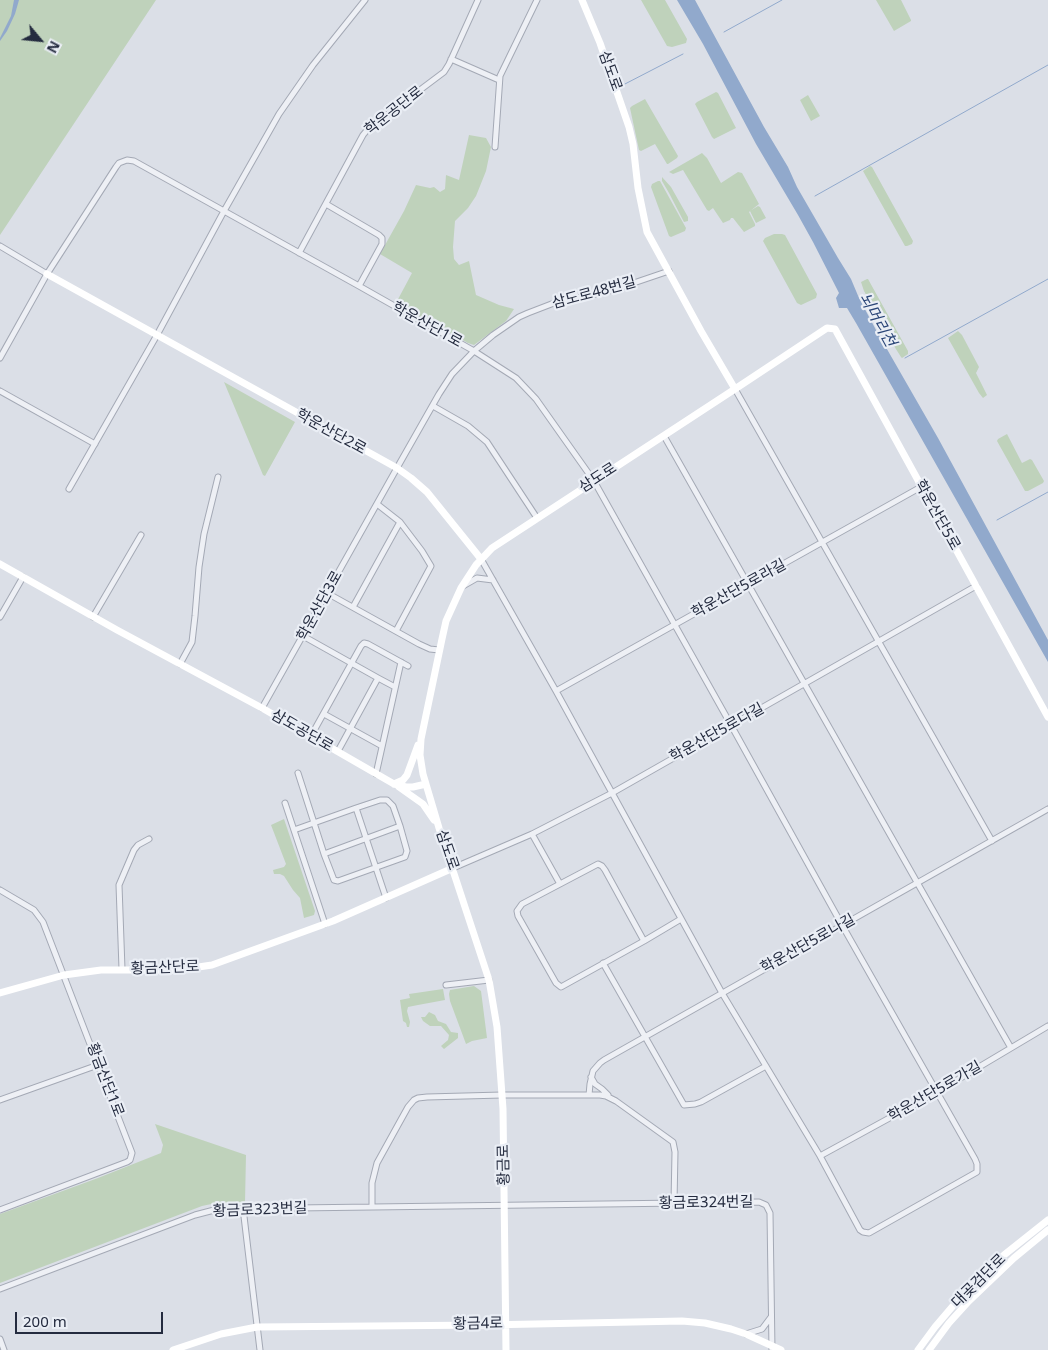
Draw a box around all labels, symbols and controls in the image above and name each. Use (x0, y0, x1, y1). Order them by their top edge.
north arrow (15, 15, 65, 65)
text: N (43, 38, 65, 57)
street label: 삼도로 (594, 48, 626, 94)
street label: 학운공단로 (361, 83, 427, 139)
street label: 삼도로48번길 (550, 273, 638, 313)
water label: 뇌머리천 (854, 290, 900, 350)
street label: 학운산단1로 (389, 298, 465, 352)
street label: 학운산단2로 (293, 405, 369, 459)
street label: 삼도로 (576, 459, 620, 497)
street label: 학운산단5로 (910, 477, 964, 553)
street label: 학운산단5로라길 (689, 556, 789, 622)
street label: 학운산단3로 (293, 568, 347, 644)
street label: 학운산단5로다길 (667, 700, 767, 766)
street label: 삼도공단로 (268, 706, 336, 756)
street label: 삼도로 (432, 827, 462, 873)
street label: 학운산단5로나길 (758, 911, 858, 977)
street label: 황금산단로 (130, 958, 200, 978)
street label: 황금산단1로 (83, 1041, 127, 1119)
street label: 학운산단5로가길 (885, 1058, 985, 1126)
street label: 황금로 (495, 1144, 513, 1186)
street label: 황금로324번길 (658, 1193, 754, 1213)
street label: 황금로323번길 (212, 1199, 308, 1221)
street label: 대곶검단로 (948, 1250, 1010, 1312)
scale bar (18, 1302, 165, 1334)
text: 200 m (23, 1311, 67, 1331)
street label: 황금4로 (453, 1315, 503, 1333)

